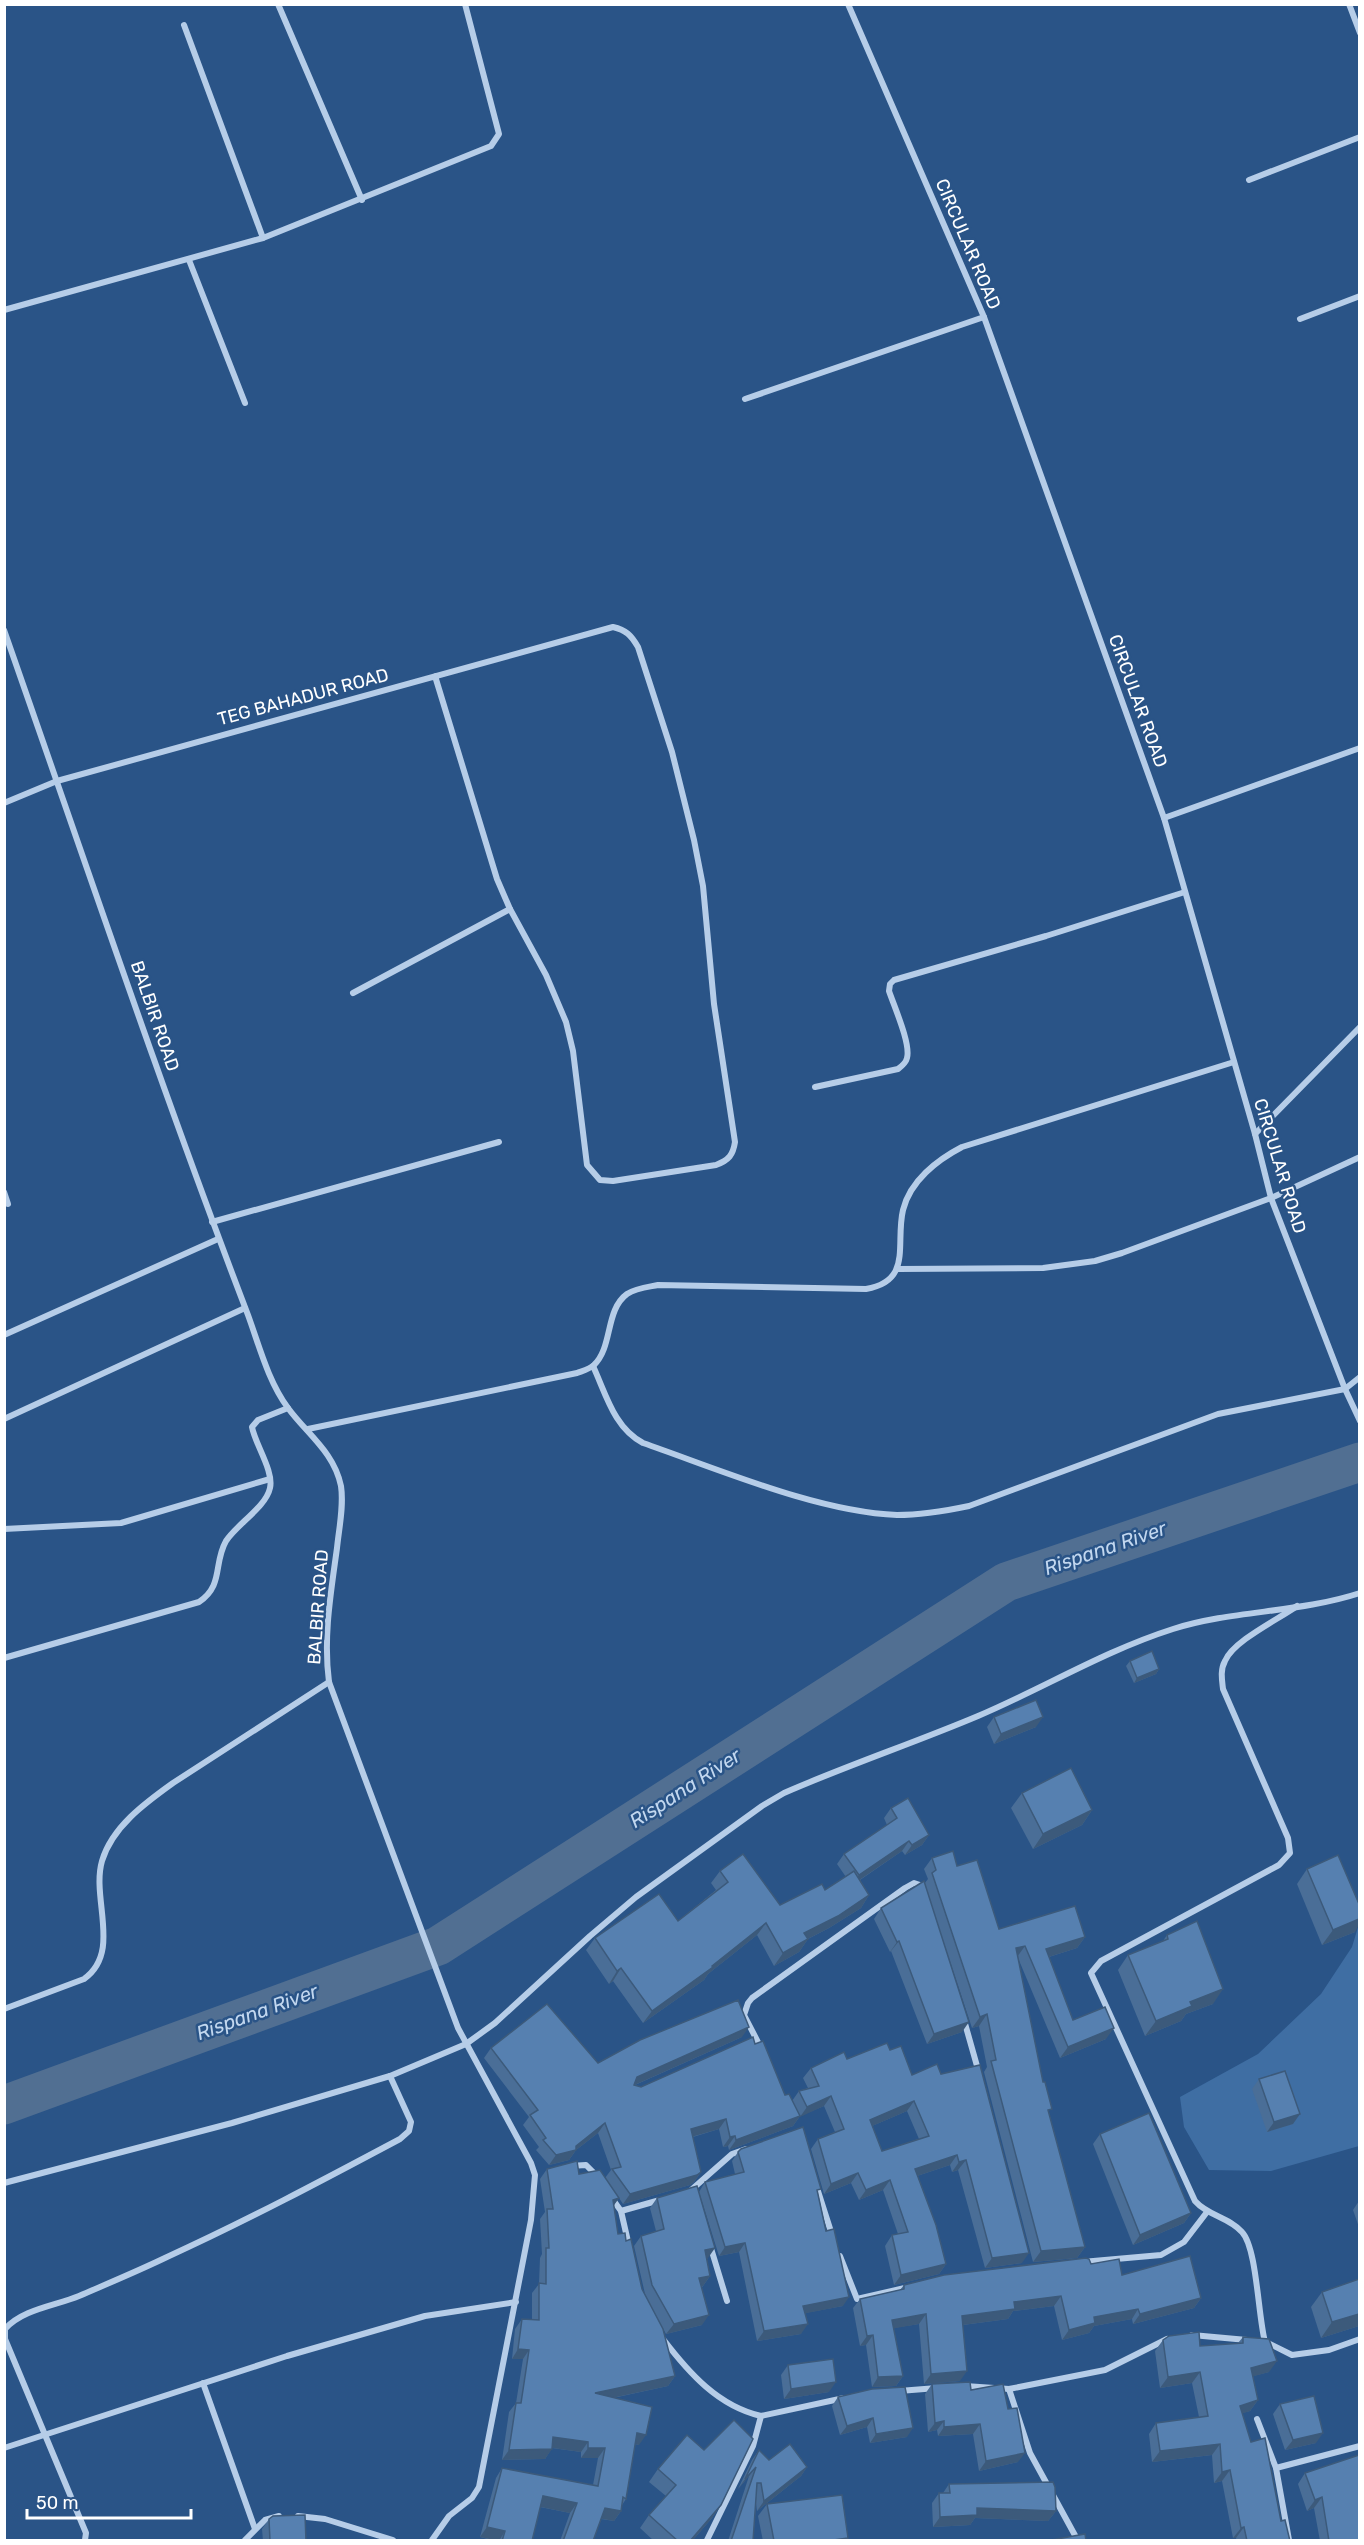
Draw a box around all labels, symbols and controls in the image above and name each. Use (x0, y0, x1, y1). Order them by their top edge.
street label: CIRCULAR ROAD (931, 175, 1005, 313)
street label: CIRCULAR ROAD (1104, 632, 1172, 770)
street label: TEG BAHADUR ROAD (215, 664, 391, 730)
street label: BALBIR ROAD (126, 958, 184, 1074)
street label: CIRCULAR ROAD (1249, 1096, 1311, 1236)
water label: Rispana River (1041, 1515, 1171, 1580)
street label: BALBIR ROAD (303, 1549, 333, 1665)
water label: Rispana River (625, 1742, 746, 1833)
water label: Rispana River (193, 1978, 323, 2045)
scale bar (27, 2482, 190, 2520)
text: 50 m (36, 2492, 79, 2514)

